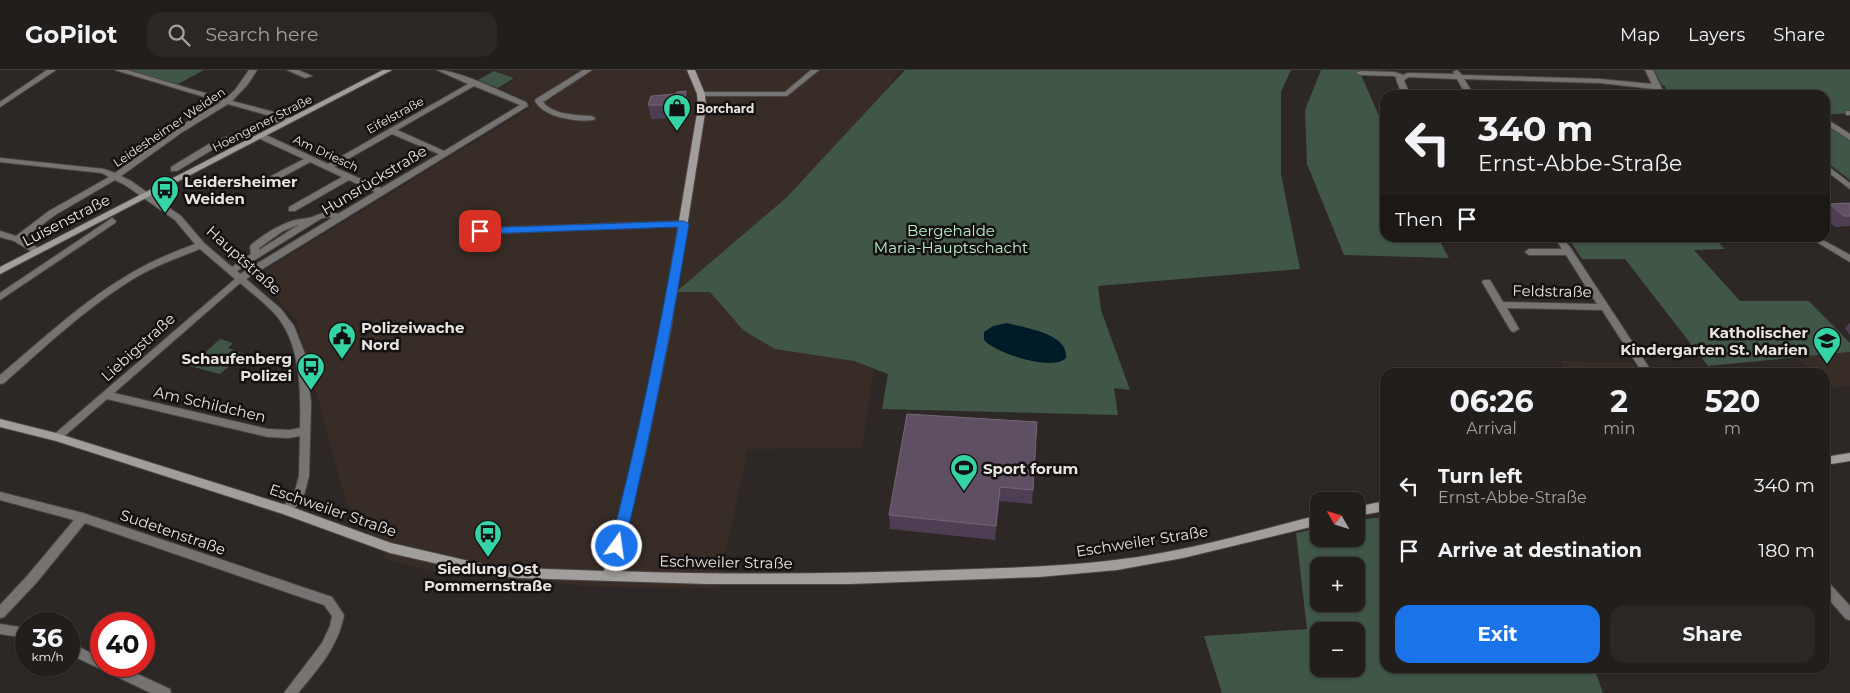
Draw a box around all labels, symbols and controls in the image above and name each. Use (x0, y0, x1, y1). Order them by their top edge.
search box (147, 12, 497, 57)
text: GoPilot (25, 20, 117, 49)
icon: search (165, 21, 193, 49)
text: Search here (205, 23, 318, 46)
text: Map (1620, 24, 1660, 46)
text: Layers (1688, 24, 1745, 46)
text: Share (1773, 24, 1825, 46)
street label: Leidesheimer Weiden (110, 84, 228, 170)
street label: Hoengener Straße (209, 91, 315, 155)
street label: Eifelstraße (364, 93, 426, 137)
shop icon: Borchard (662, 93, 692, 132)
place label: Borchard (696, 101, 754, 116)
text: 340 m (1478, 107, 1593, 150)
icon: left (1395, 110, 1460, 175)
street label: Am Driesch (291, 131, 361, 175)
street label: Hunsrückstraße (318, 141, 430, 219)
text: Ernst-Abbe-Straße (1478, 150, 1682, 177)
place label: Leidersheimer Weiden (184, 172, 298, 208)
bus stop icon: Leidersheimer Weiden (150, 175, 180, 214)
street label: Luisenstraße (19, 190, 113, 250)
icon: arrive (1453, 205, 1481, 233)
text: Then (1395, 208, 1443, 231)
pin (459, 210, 501, 252)
icon: arrive (466, 217, 494, 245)
street label: Hauptstraße (203, 221, 285, 299)
park label: Bergehalde Maria-Hauptschacht (874, 221, 1028, 257)
street label: Feldstraße (1512, 281, 1592, 301)
street label: Liebigstraße (97, 309, 179, 385)
place label: Polizeiwache Nord (361, 318, 464, 354)
public building icon: Polizeiwache Nord (327, 321, 357, 360)
place label: Katholischer Kindergarten St. Marien (1620, 323, 1809, 359)
school or university icon: Katholischer Kindergarten St. Marien (1812, 326, 1842, 365)
place label: Schaufenberg Polizei (182, 349, 292, 385)
bus stop icon: Schaufenberg Polizei (296, 352, 326, 391)
street label: Am Schildchen (152, 382, 268, 426)
text: 06:26 (1449, 383, 1534, 420)
text: 2 (1610, 383, 1628, 420)
text: 520 (1705, 383, 1761, 420)
text: Arrival (1466, 419, 1517, 438)
text: min (1603, 419, 1635, 438)
text: m (1724, 419, 1741, 438)
sports icon: Sport forum (949, 453, 979, 492)
place label: Sport forum (983, 459, 1078, 478)
text: Turn left (1438, 465, 1523, 488)
icon: left (1395, 472, 1423, 500)
text: 340 m (1754, 474, 1815, 497)
street label: Eschweiler Straße (267, 479, 399, 541)
text: Ernst-Abbe-Straße (1438, 488, 1587, 507)
north arrow (1310, 492, 1365, 548)
map controls (1310, 492, 1365, 677)
street label: Sudetenstraße (118, 505, 228, 559)
bus stop icon: Siedlung Ost Pommernstraße (473, 519, 503, 558)
position arrow (590, 519, 642, 571)
street label: Eschweiler Straße (1075, 521, 1209, 561)
icon: arrive (1395, 537, 1423, 565)
text: Arrive at destination (1438, 539, 1642, 562)
text: 180 m (1758, 539, 1815, 562)
street label: Eschweiler Straße (659, 551, 793, 573)
button: + (1310, 557, 1365, 612)
place label: Siedlung Ost Pommernstraße (424, 559, 552, 595)
button: Exit (1395, 605, 1600, 663)
button: Share (1610, 605, 1815, 663)
speed limit sign: 40 (90, 612, 155, 677)
button: − (1310, 622, 1365, 677)
text: 36 (32, 623, 63, 653)
text: km/h (31, 649, 64, 664)

